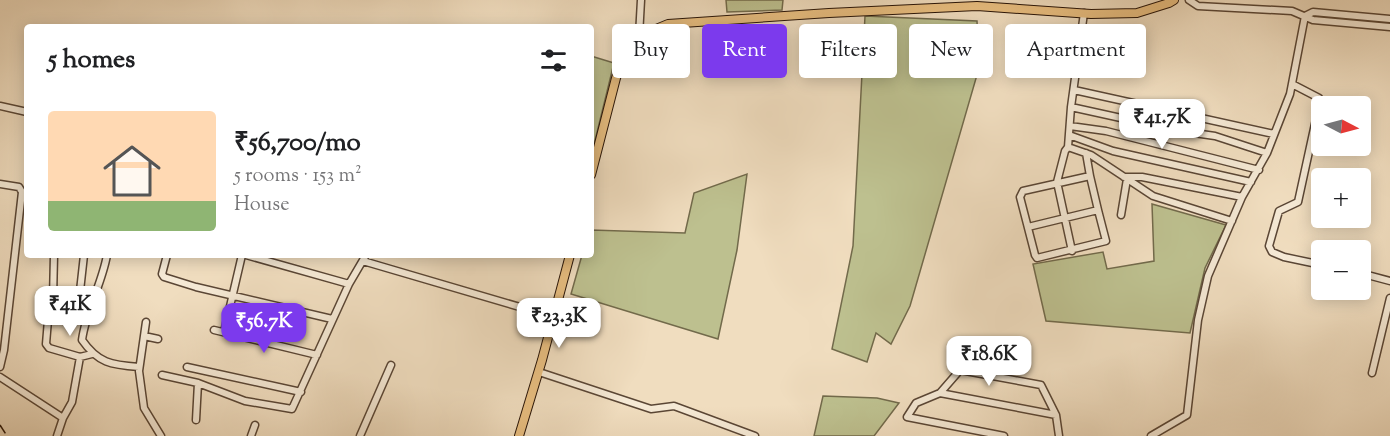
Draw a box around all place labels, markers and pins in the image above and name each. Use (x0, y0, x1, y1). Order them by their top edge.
pin: ₹41.7K (1113, 99, 1211, 150)
pin: ₹41K (34, 286, 106, 337)
pin: ₹23.3K (510, 298, 608, 349)
pin: ₹56.7K (215, 303, 313, 354)
pin: ₹18.6K (940, 336, 1038, 387)

